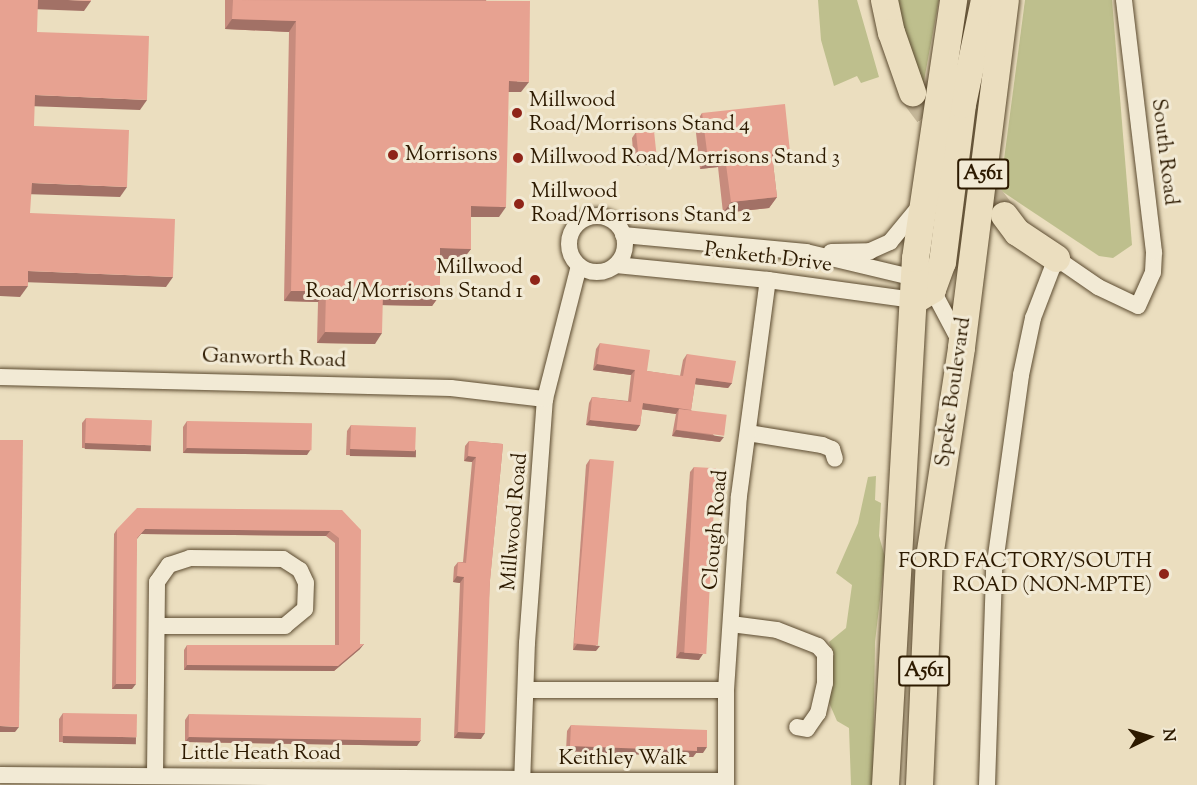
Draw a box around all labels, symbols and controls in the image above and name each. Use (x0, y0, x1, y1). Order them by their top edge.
place label: Millwood Road/Morrisons Stand 4 (529, 88, 750, 138)
street label: South Road (1145, 97, 1183, 207)
marker: Millwood Road/Morrisons Stand 4 (510, 106, 524, 120)
place label: Morrisons (405, 142, 498, 168)
place label: Millwood Road/Morrisons Stand 3 (530, 145, 840, 171)
marker: Morrisons (386, 148, 400, 162)
marker: Millwood Road/Morrisons Stand 3 (511, 151, 525, 165)
road number: A561 (956, 157, 1010, 191)
place label: Millwood Road/Morrisons Stand 2 (531, 179, 751, 229)
marker: Millwood Road/Morrisons Stand 2 (512, 197, 526, 211)
street label: Penketh Drive (703, 238, 833, 278)
place label: Millwood Road/Morrisons Stand 1 (306, 255, 523, 305)
marker: Millwood Road/Morrisons Stand 1 (528, 273, 542, 287)
street label: Speke Boulevard (931, 315, 977, 469)
street label: Ganworth Road (201, 344, 347, 374)
street label: Millwood Road (496, 452, 534, 592)
street label: Clough Road (698, 469, 734, 591)
place label: FORD FACTORY/SOUTH ROAD (NON-MPTE) (898, 549, 1152, 599)
marker: FORD FACTORY/SOUTH ROAD (NON-MPTE) (1157, 567, 1171, 581)
road number: A561 (897, 654, 951, 688)
north arrow (1119, 707, 1179, 767)
text: N (1155, 728, 1179, 743)
street label: Little Heath Road (181, 741, 341, 767)
street label: Keithley Walk (559, 746, 687, 772)

